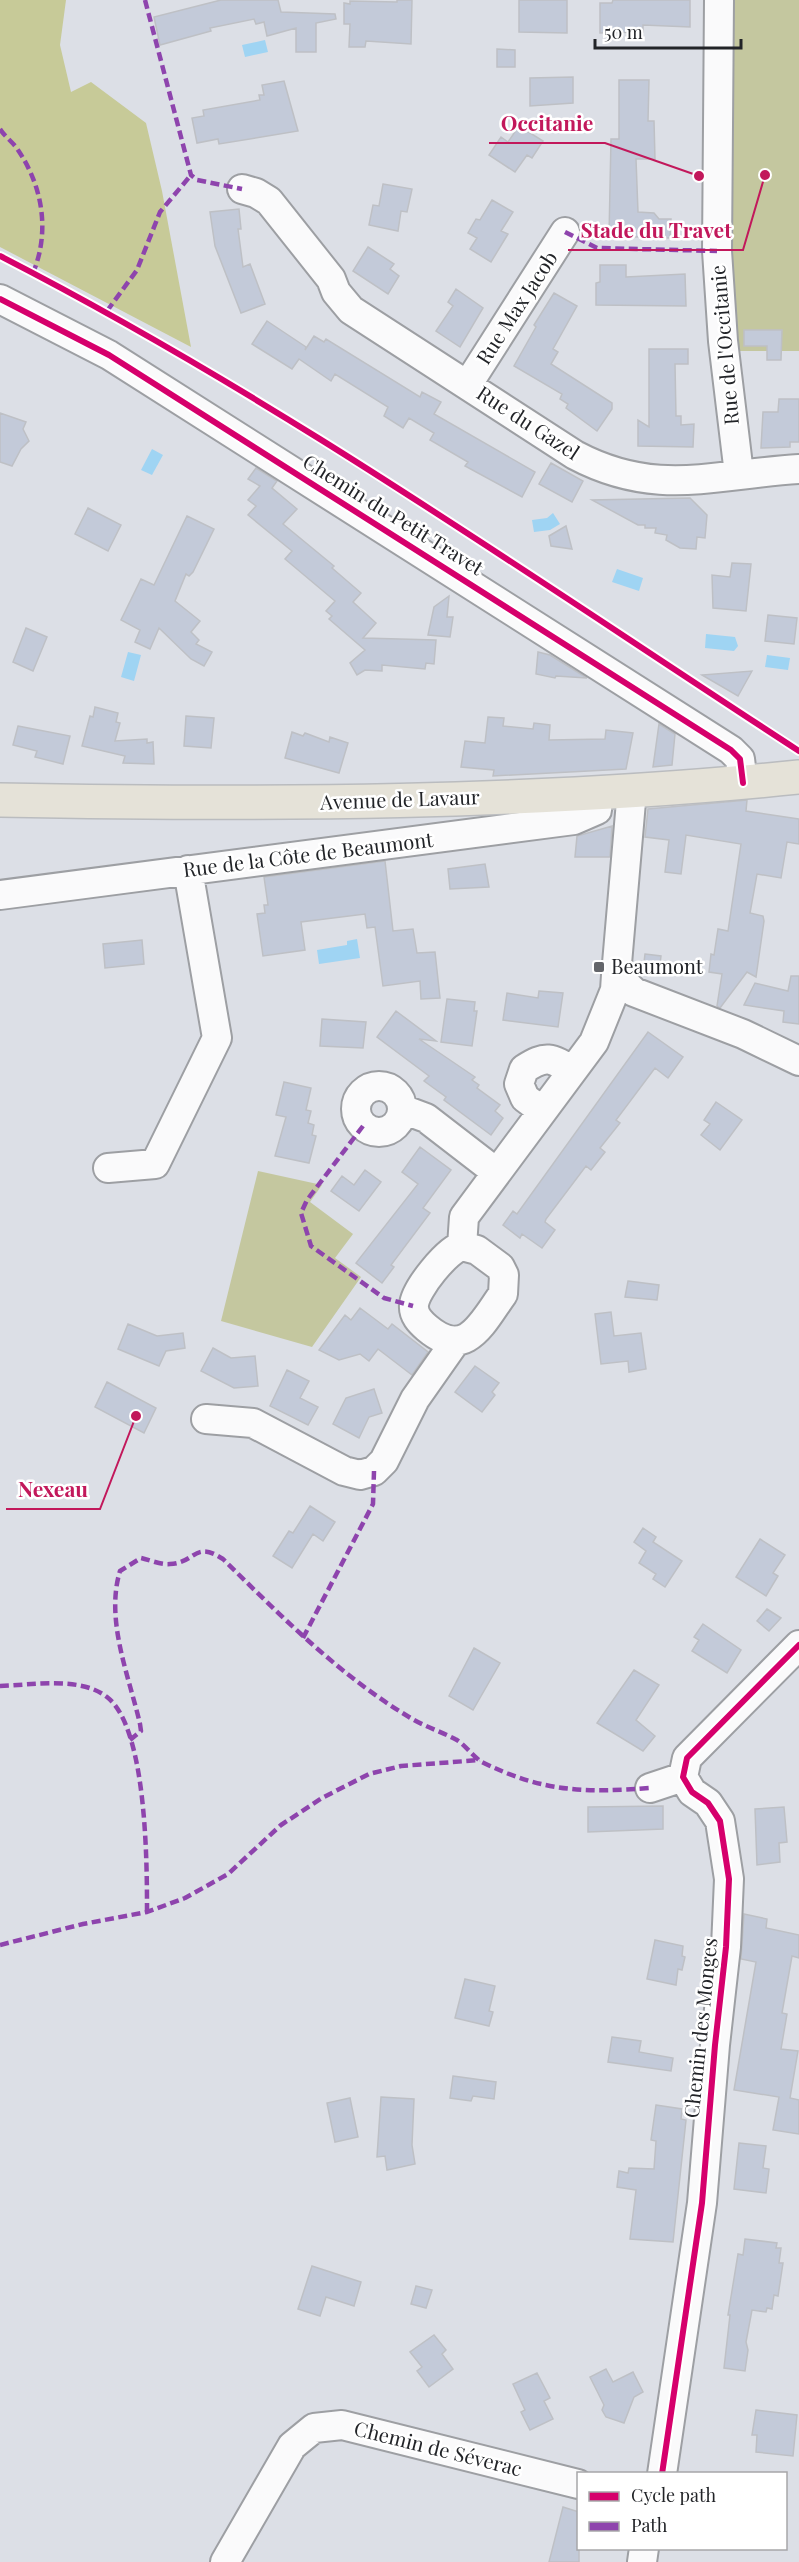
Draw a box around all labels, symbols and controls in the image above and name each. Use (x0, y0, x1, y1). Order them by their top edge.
scale bar (595, 12, 740, 50)
text: 50 m (604, 20, 643, 44)
callout: Occitanie (489, 104, 605, 143)
text: Occitanie (501, 108, 593, 136)
callout: Stade du Travet (568, 211, 743, 250)
text: Stade du Travet (580, 215, 732, 243)
street label: Rue Max Jacob (469, 245, 562, 369)
street label: Rue de l'Occitanie (703, 264, 744, 426)
street label: Rue du Gazel (472, 379, 586, 465)
street label: Chemin du Petit Travet (298, 447, 490, 581)
street label: Avenue de Lavaur (319, 782, 480, 815)
street label: Rue de la Côte de Beaumont (181, 825, 435, 882)
place label: Beaumont (611, 952, 704, 979)
marker: Beaumont (592, 960, 606, 974)
callout: Nexeau (6, 1470, 100, 1509)
text: Nexeau (18, 1474, 88, 1502)
street label: Chemin des Monges (677, 1936, 722, 2119)
street label: Chemin de Séverac (352, 2414, 525, 2482)
legend (577, 2472, 787, 2550)
text: Cycle path (631, 2483, 716, 2507)
text: Path (631, 2513, 668, 2537)

